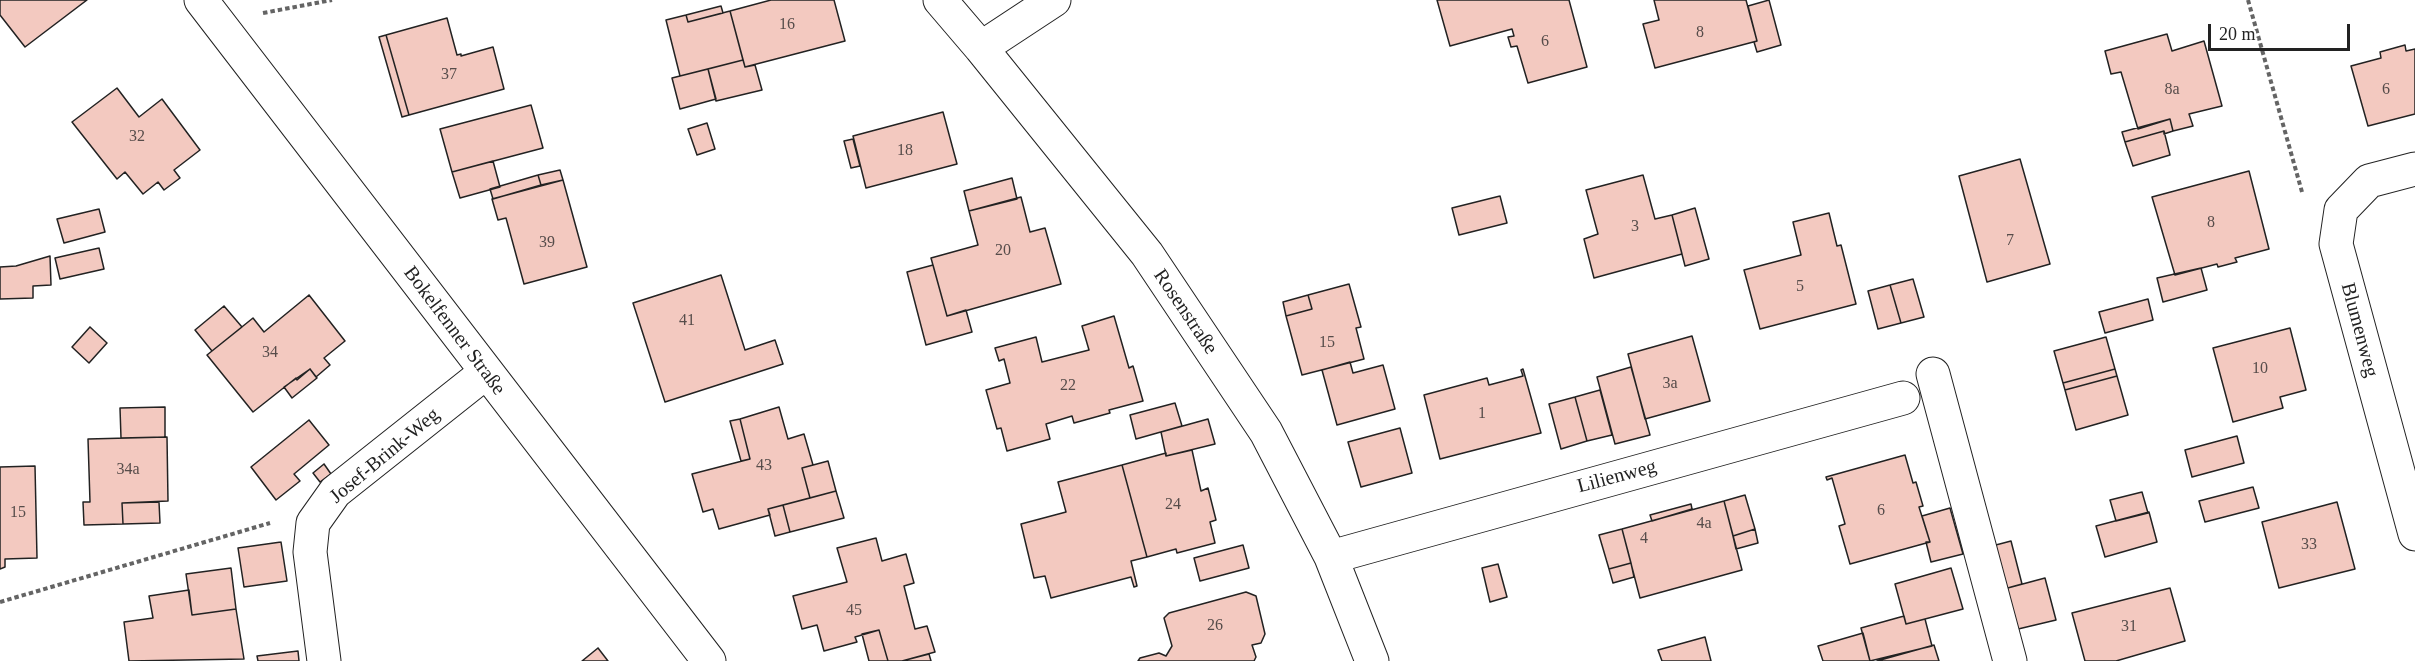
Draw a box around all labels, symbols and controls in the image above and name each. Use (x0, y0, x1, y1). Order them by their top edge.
scale bar (2211, 12, 2354, 50)
house number: 16 (779, 15, 795, 35)
house number: 8 (1696, 23, 1704, 43)
text: 20 m (2219, 24, 2256, 44)
house number: 6 (1541, 32, 1549, 52)
house number: 37 (441, 65, 457, 85)
house number: 8a (2164, 80, 2180, 100)
house number: 6 (2382, 80, 2390, 100)
house number: 32 (129, 127, 145, 147)
house number: 18 (897, 141, 913, 161)
house number: 8 (2207, 213, 2215, 233)
house number: 3 (1631, 217, 1639, 237)
house number: 7 (2006, 231, 2014, 251)
house number: 39 (539, 233, 555, 253)
house number: 20 (995, 241, 1011, 261)
street label: Bokelfenner Straße (398, 262, 510, 400)
street label: Rosenstraße (1148, 265, 1222, 359)
house number: 5 (1796, 277, 1804, 297)
street label: Blumenweg (2335, 280, 2383, 380)
house number: 41 (679, 311, 695, 331)
house number: 15 (1319, 333, 1335, 353)
house number: 34 (262, 343, 278, 363)
house number: 10 (2252, 359, 2268, 379)
house number: 3a (1662, 374, 1678, 394)
house number: 22 (1060, 376, 1076, 396)
street label: Josef-Brink-Weg (325, 403, 445, 509)
house number: 1 (1478, 404, 1486, 424)
street label: Lilienweg (1575, 455, 1659, 499)
house number: 43 (756, 456, 772, 476)
house number: 34a (116, 460, 140, 480)
house number: 24 (1165, 495, 1181, 515)
house number: 6 (1877, 501, 1885, 521)
house number: 15 (10, 503, 26, 523)
house number: 4a (1696, 514, 1712, 534)
house number: 4 (1640, 529, 1648, 549)
house number: 33 (2301, 535, 2317, 555)
house number: 45 (846, 601, 862, 621)
house number: 26 (1207, 616, 1223, 636)
house number: 31 (2121, 617, 2137, 637)

